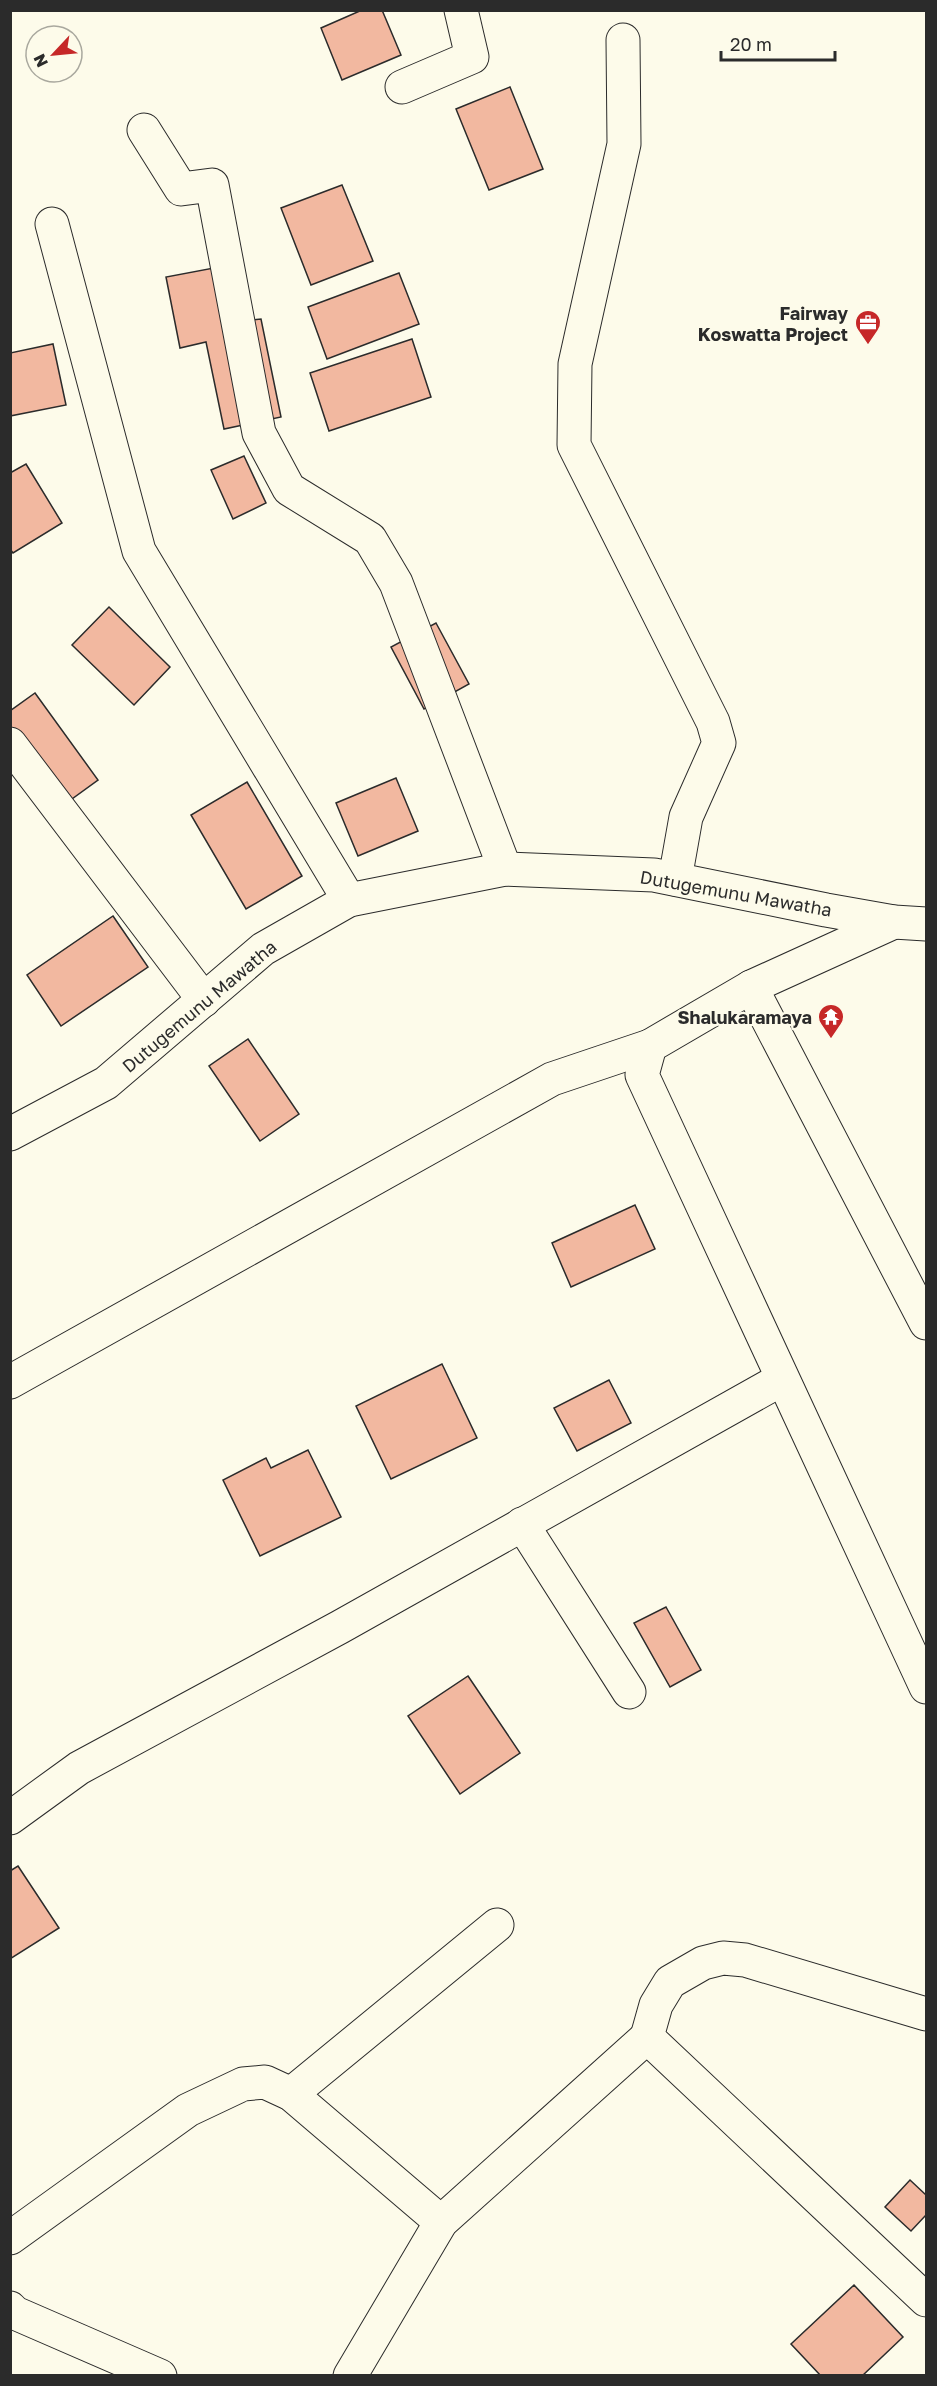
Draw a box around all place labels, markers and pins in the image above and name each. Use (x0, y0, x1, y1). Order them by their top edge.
place label: Fairway Koswatta Project (698, 302, 848, 345)
office icon: Fairway Koswatta Project (853, 308, 883, 346)
temple icon: Shalukaramaya (816, 1002, 846, 1040)
place label: Shalukaramaya (677, 1006, 812, 1028)

